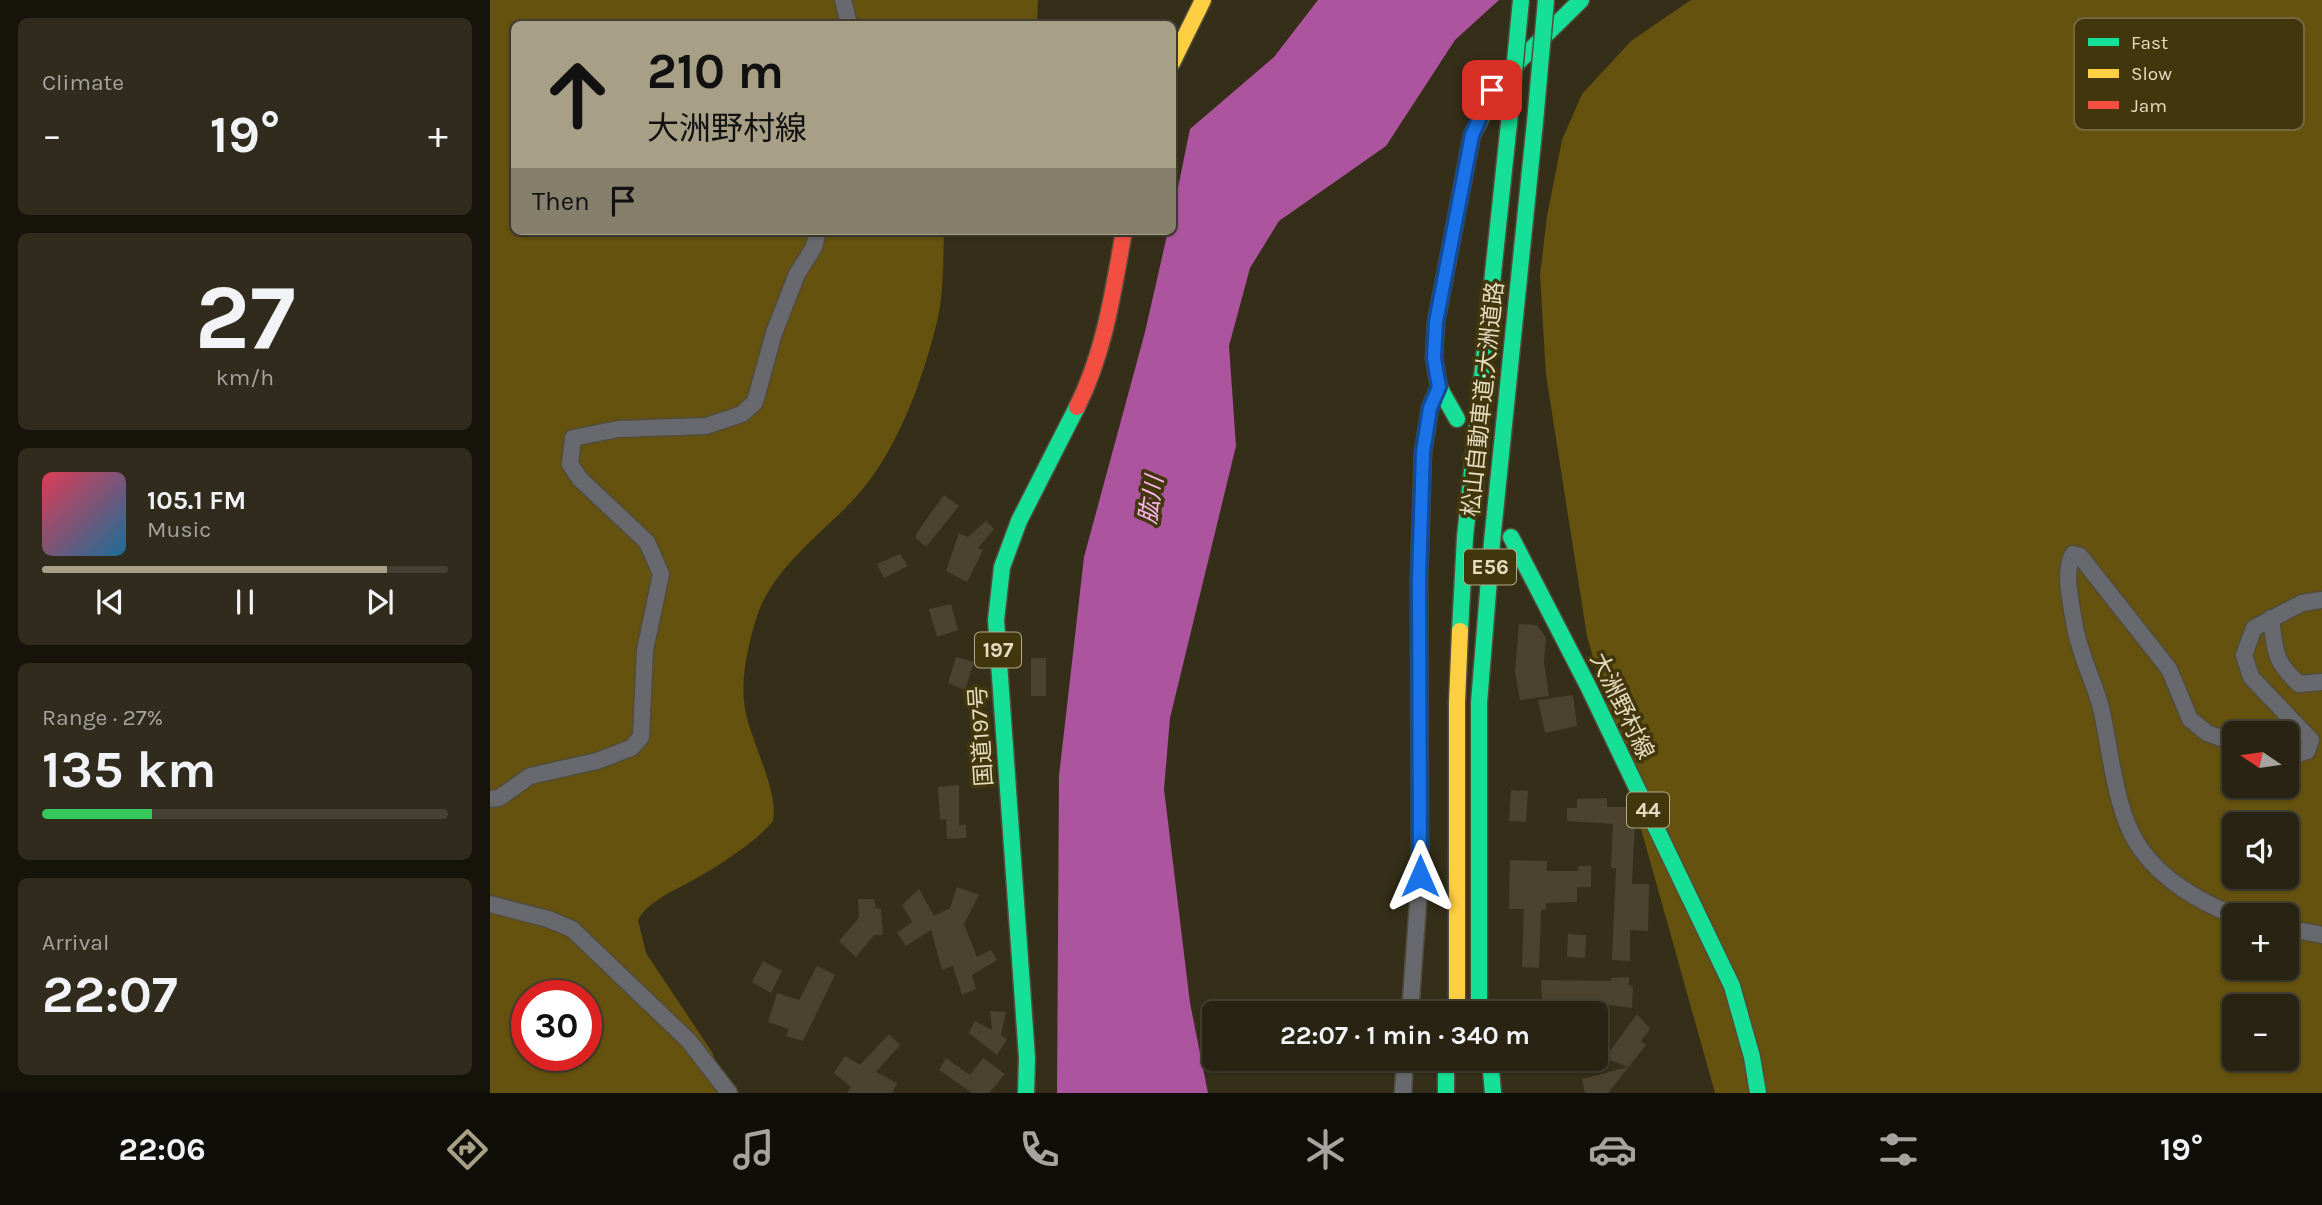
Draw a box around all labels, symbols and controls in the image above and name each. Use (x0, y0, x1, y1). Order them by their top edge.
legend (2074, 18, 2304, 130)
text: Fast (2131, 32, 2168, 54)
text: 210 m (647, 43, 784, 100)
icon: ahead (532, 49, 623, 140)
pin (1462, 60, 1522, 120)
text: Slow (2131, 63, 2172, 85)
text: Climate (42, 69, 124, 96)
icon: arrive (1473, 71, 1511, 109)
text: Jam (2131, 95, 2167, 117)
text: 19° (210, 104, 280, 165)
text: 大洲野村線 (647, 110, 807, 147)
text: − (42, 113, 62, 158)
text: + (428, 113, 448, 158)
icon: arrive (604, 182, 642, 220)
text: Then (532, 186, 590, 217)
text: 27 (195, 265, 295, 371)
street label: 松山自動車道;大洲道路 (1457, 280, 1509, 518)
text: km/h (216, 364, 274, 391)
water label: 肱川 (1133, 471, 1169, 526)
text: 105.1 FM (147, 485, 246, 516)
text: Music (147, 516, 211, 543)
road number: E56 (1464, 550, 1516, 584)
icon: previous (91, 583, 129, 621)
icon: pause (226, 583, 264, 621)
icon: next (361, 583, 399, 621)
road number: 197 (975, 632, 1021, 668)
street label: 大洲野村線 (1585, 648, 1659, 764)
street label: 国道197号 (964, 685, 998, 787)
text: Range · 27% (42, 704, 163, 731)
north arrow (2222, 721, 2300, 798)
map controls (2222, 721, 2299, 1071)
text: 135 km (42, 739, 216, 800)
road number: 44 (1627, 792, 1669, 828)
button: sound (2222, 812, 2299, 889)
position arrow (1383, 839, 1457, 913)
button: + (2222, 903, 2299, 980)
text: Arrival (42, 929, 109, 956)
text: 22:07 (42, 964, 178, 1025)
speed limit sign: 30 (511, 980, 602, 1071)
button: − (2222, 994, 2299, 1071)
text: 22:07 · 1 min · 340 m (1280, 1020, 1530, 1051)
icon: directions (443, 1125, 492, 1174)
icon: music (729, 1125, 778, 1174)
icon: phone (1015, 1125, 1064, 1174)
icon: climate (1301, 1125, 1350, 1174)
icon: car (1588, 1125, 1637, 1174)
icon: filters (1874, 1125, 1923, 1174)
text: 22:06 (119, 1131, 206, 1168)
text: 19° (2160, 1131, 2203, 1168)

